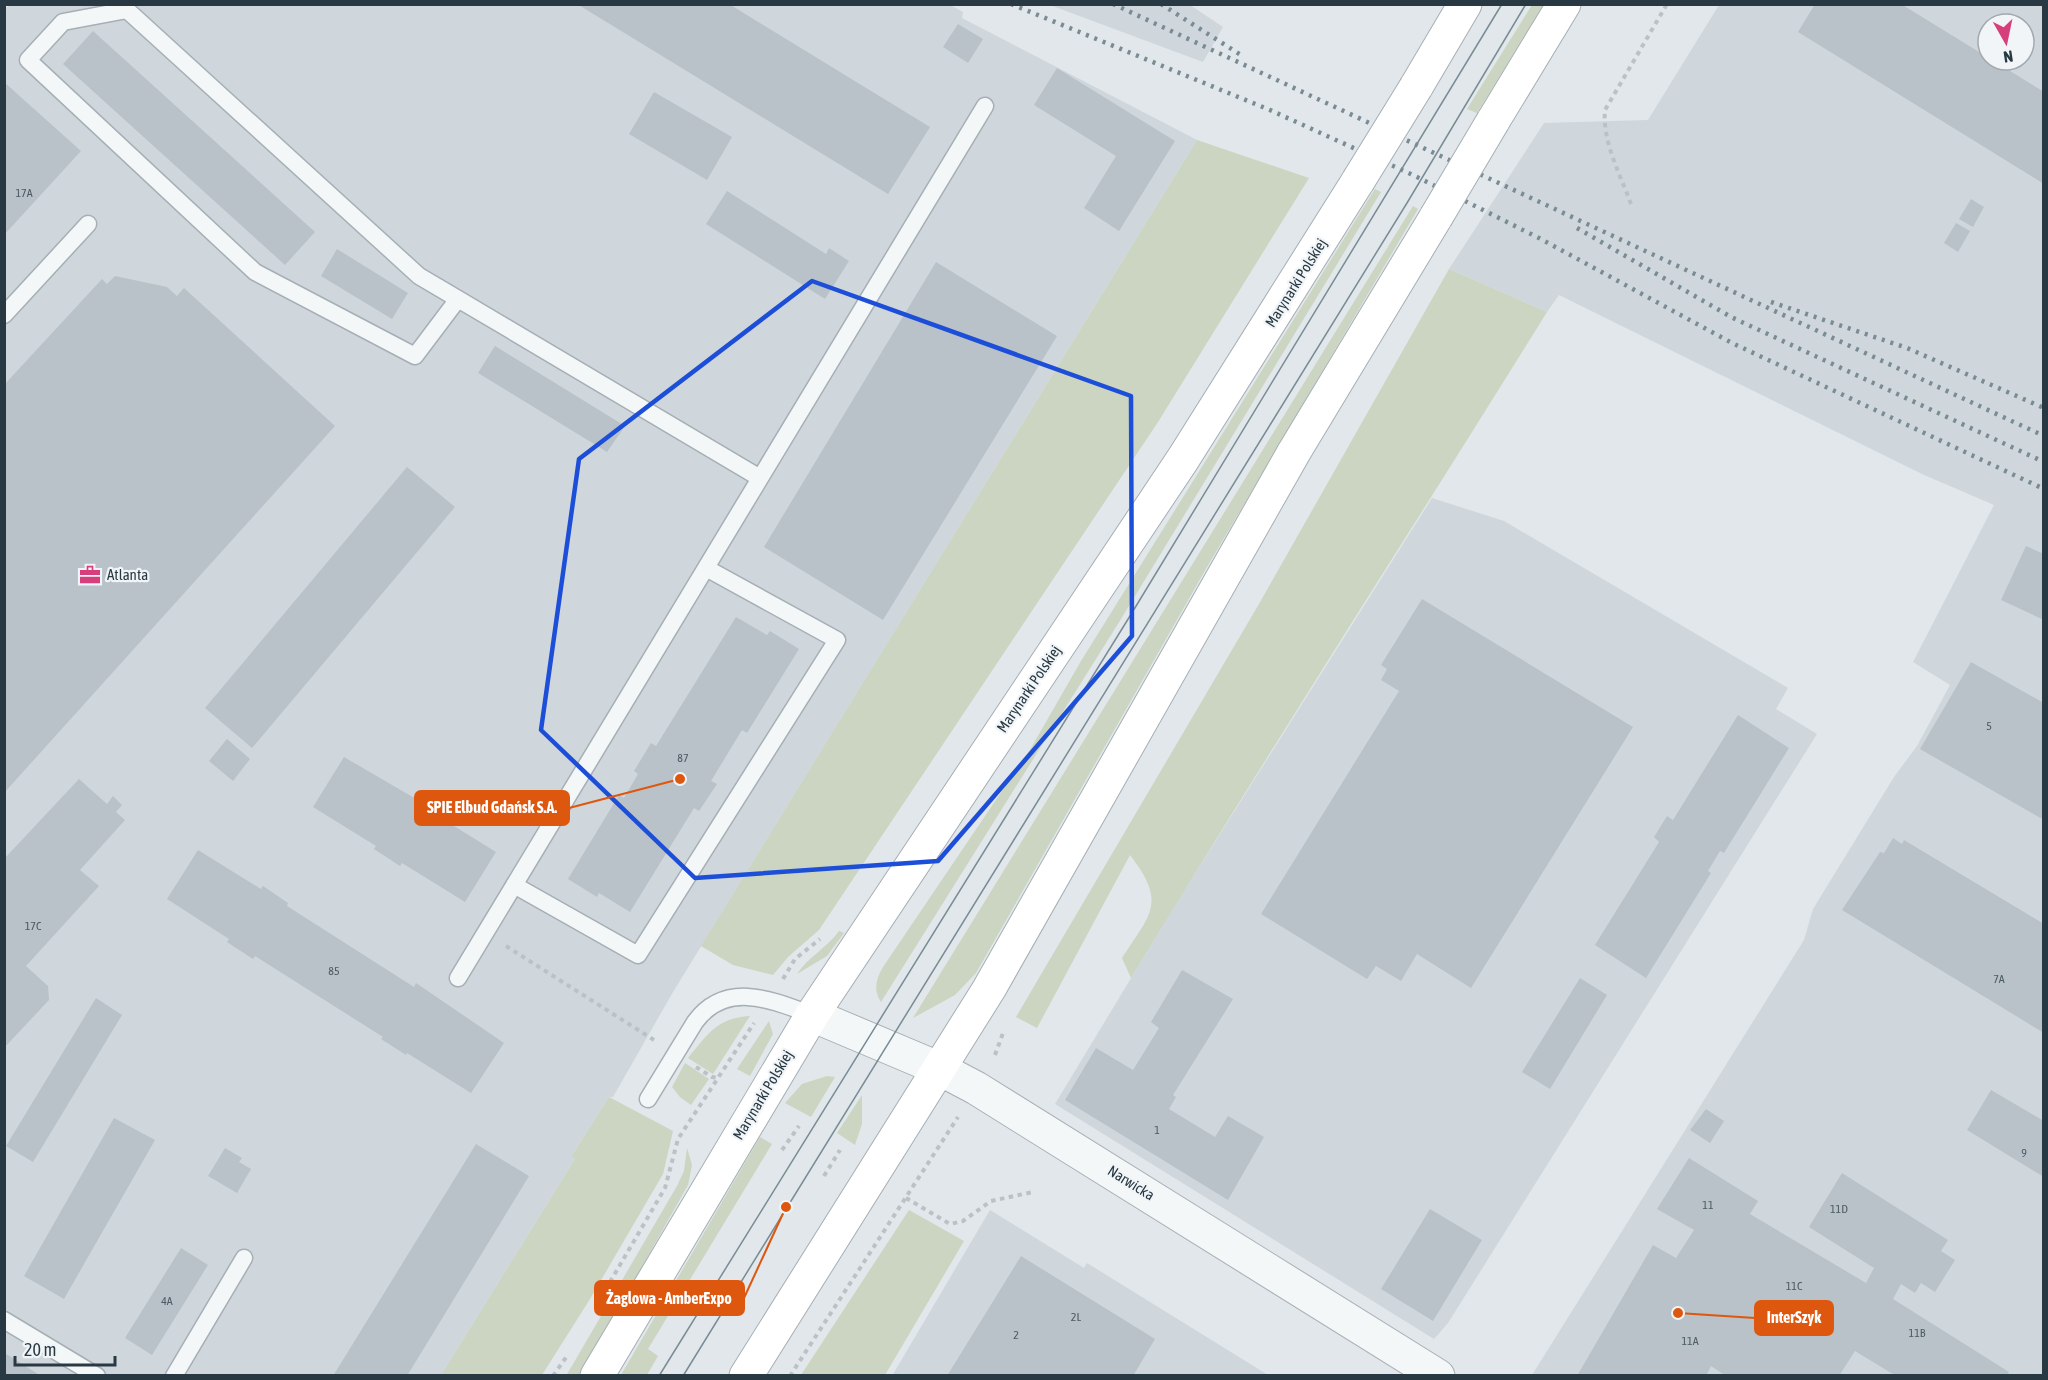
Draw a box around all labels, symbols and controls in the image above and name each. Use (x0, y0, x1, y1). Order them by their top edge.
north arrow (1976, 12, 2036, 72)
text: N (2002, 47, 2014, 66)
house number: 17A (15, 186, 33, 200)
street label: Marynarki Polskiej (1262, 235, 1330, 330)
office icon: Atlanta (78, 563, 102, 587)
place label: Atlanta (107, 566, 148, 583)
street label: Marynarki Polskiej (993, 642, 1064, 735)
house number: 5 (1986, 719, 1992, 733)
house number: 87 (677, 751, 689, 765)
callout: SPIE Elbud Gdańsk S.A. (415, 791, 569, 825)
text: SPIE Elbud Gdańsk S.A. (427, 798, 557, 816)
house number: 17C (25, 919, 42, 933)
house number: 85 (328, 964, 340, 978)
house number: 7A (1993, 972, 2005, 986)
street label: Marynarki Polskiej (729, 1047, 796, 1143)
house number: 1 (1154, 1123, 1160, 1137)
house number: 9 (2021, 1146, 2027, 1160)
street label: Narwicka (1105, 1162, 1158, 1204)
house number: 11 (1702, 1198, 1714, 1212)
house number: 11D (1830, 1202, 1848, 1216)
house number: 11C (1786, 1279, 1803, 1293)
callout: Żaglowa - AmberExpo (595, 1281, 744, 1315)
text: Żaglowa - AmberExpo (606, 1289, 732, 1307)
house number: 4A (161, 1294, 173, 1308)
callout: InterSzyk (1755, 1301, 1833, 1335)
text: InterSzyk (1767, 1308, 1822, 1326)
house number: 2L (1071, 1310, 1081, 1324)
house number: 11B (1909, 1326, 1926, 1340)
house number: 2 (1013, 1328, 1019, 1342)
scale bar (15, 1329, 116, 1367)
house number: 11A (1681, 1334, 1699, 1348)
text: 20 m (24, 1339, 56, 1360)

